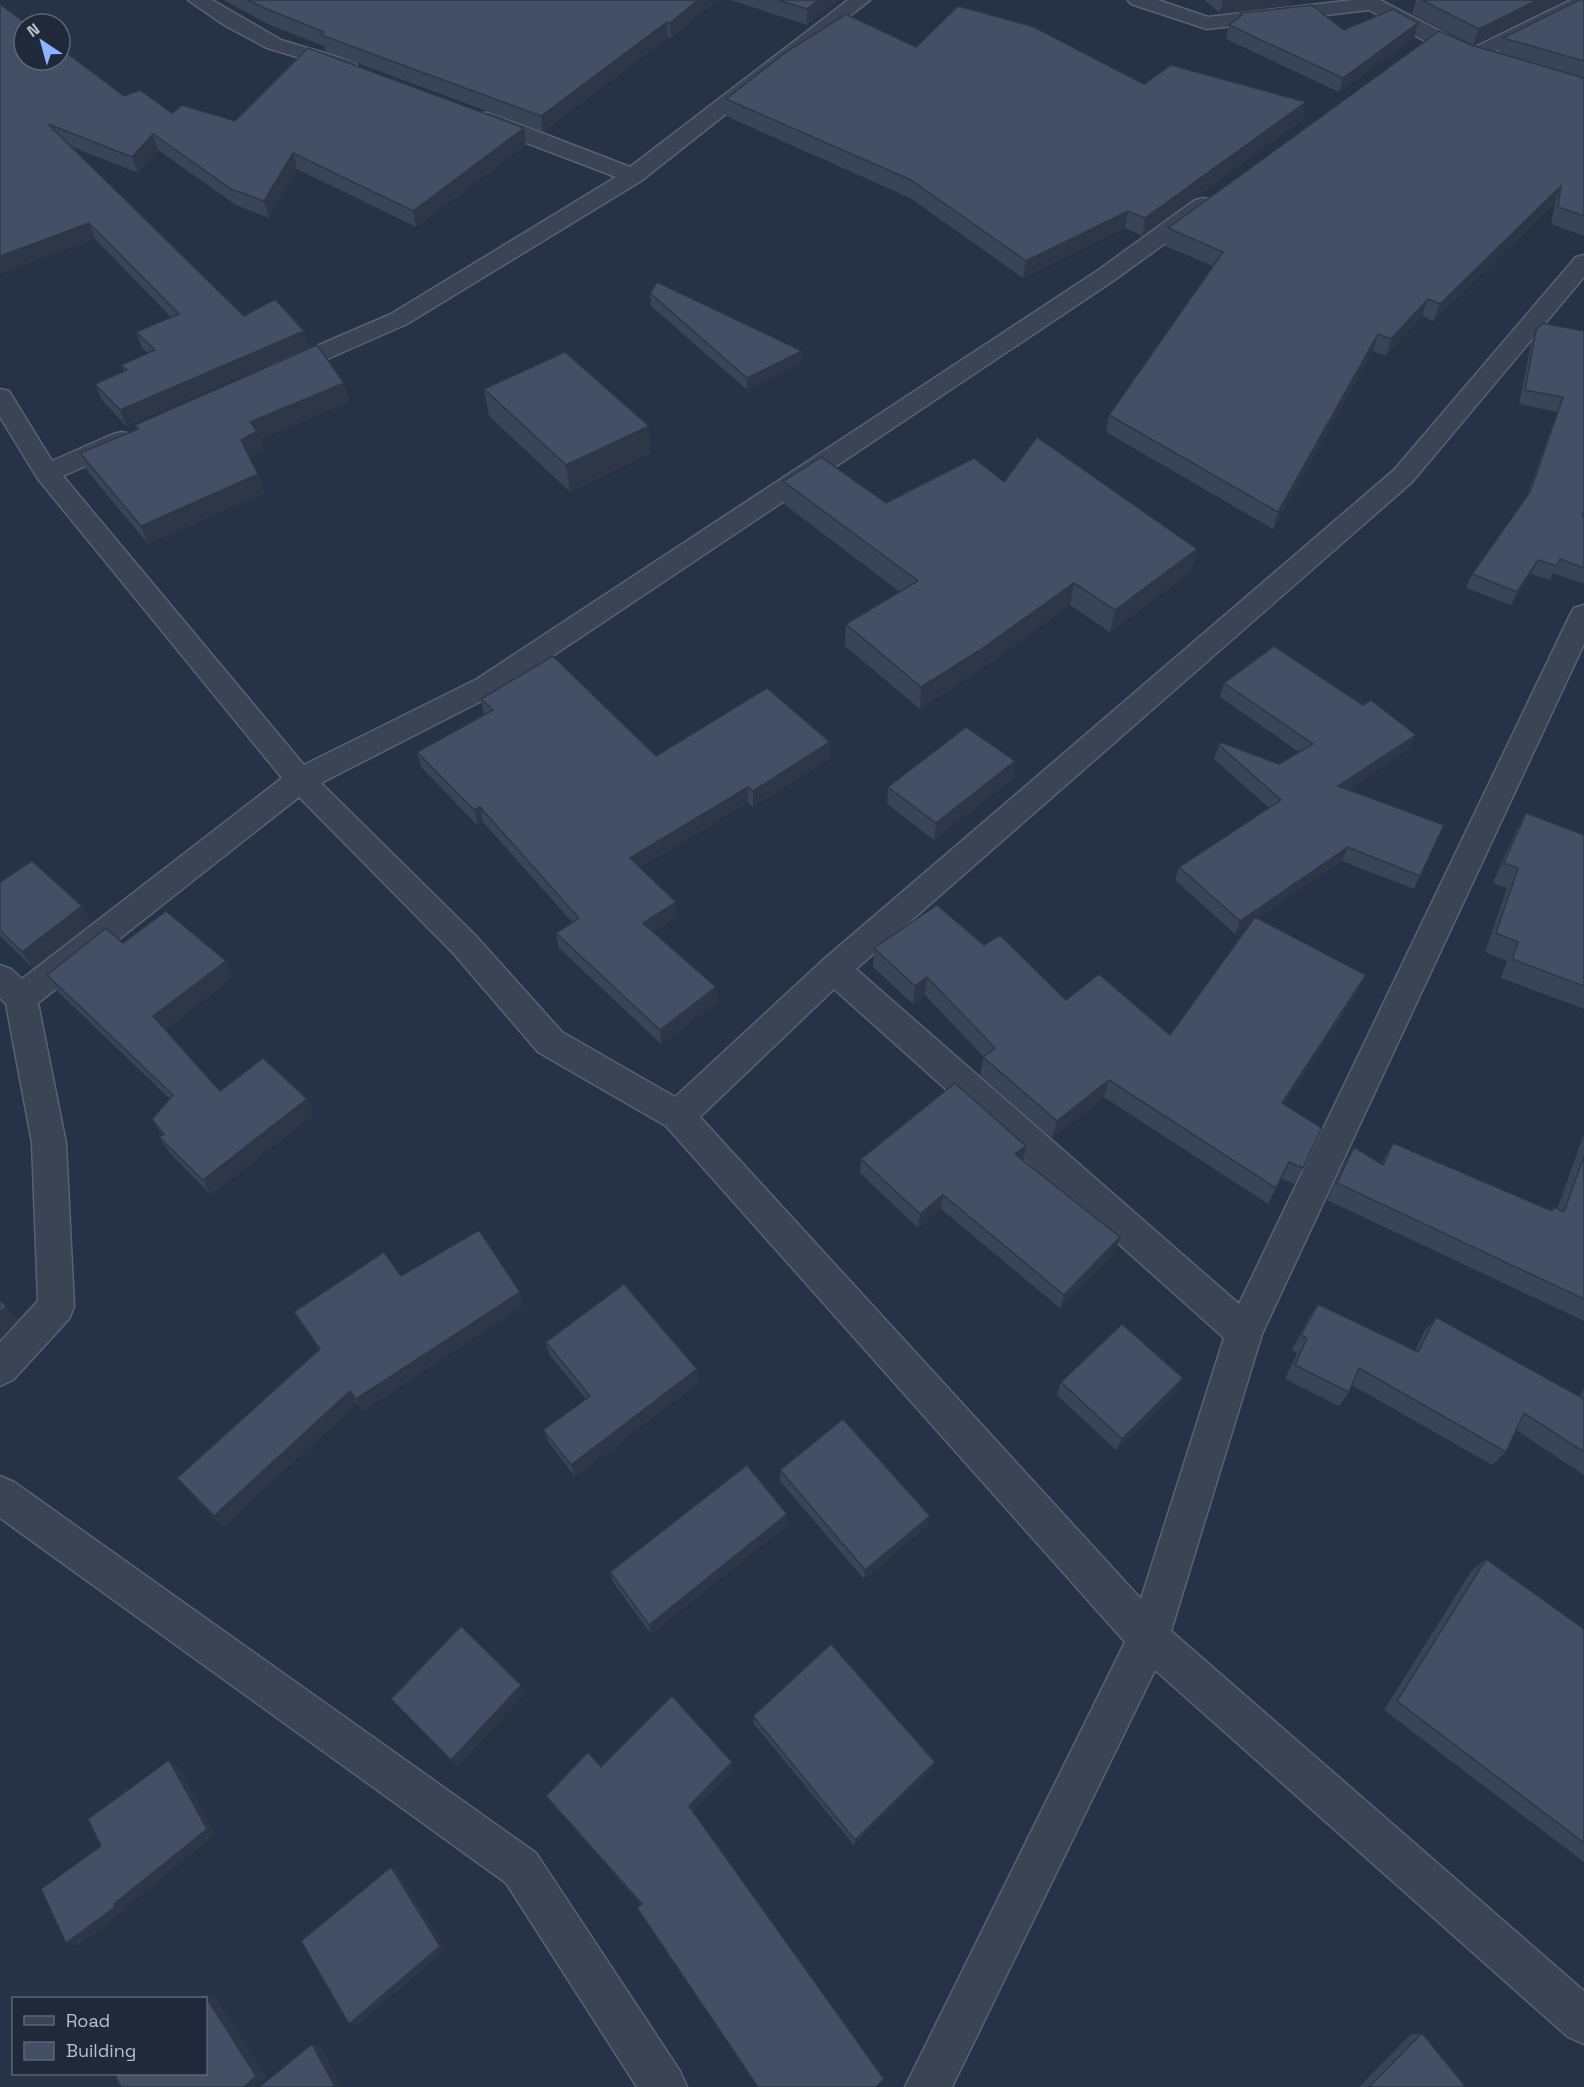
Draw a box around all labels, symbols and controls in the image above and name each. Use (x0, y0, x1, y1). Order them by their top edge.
north arrow (12, 12, 72, 72)
text: N (23, 19, 44, 42)
legend (12, 1997, 207, 2075)
text: Road (66, 2009, 110, 2032)
text: Building (66, 2039, 136, 2062)

